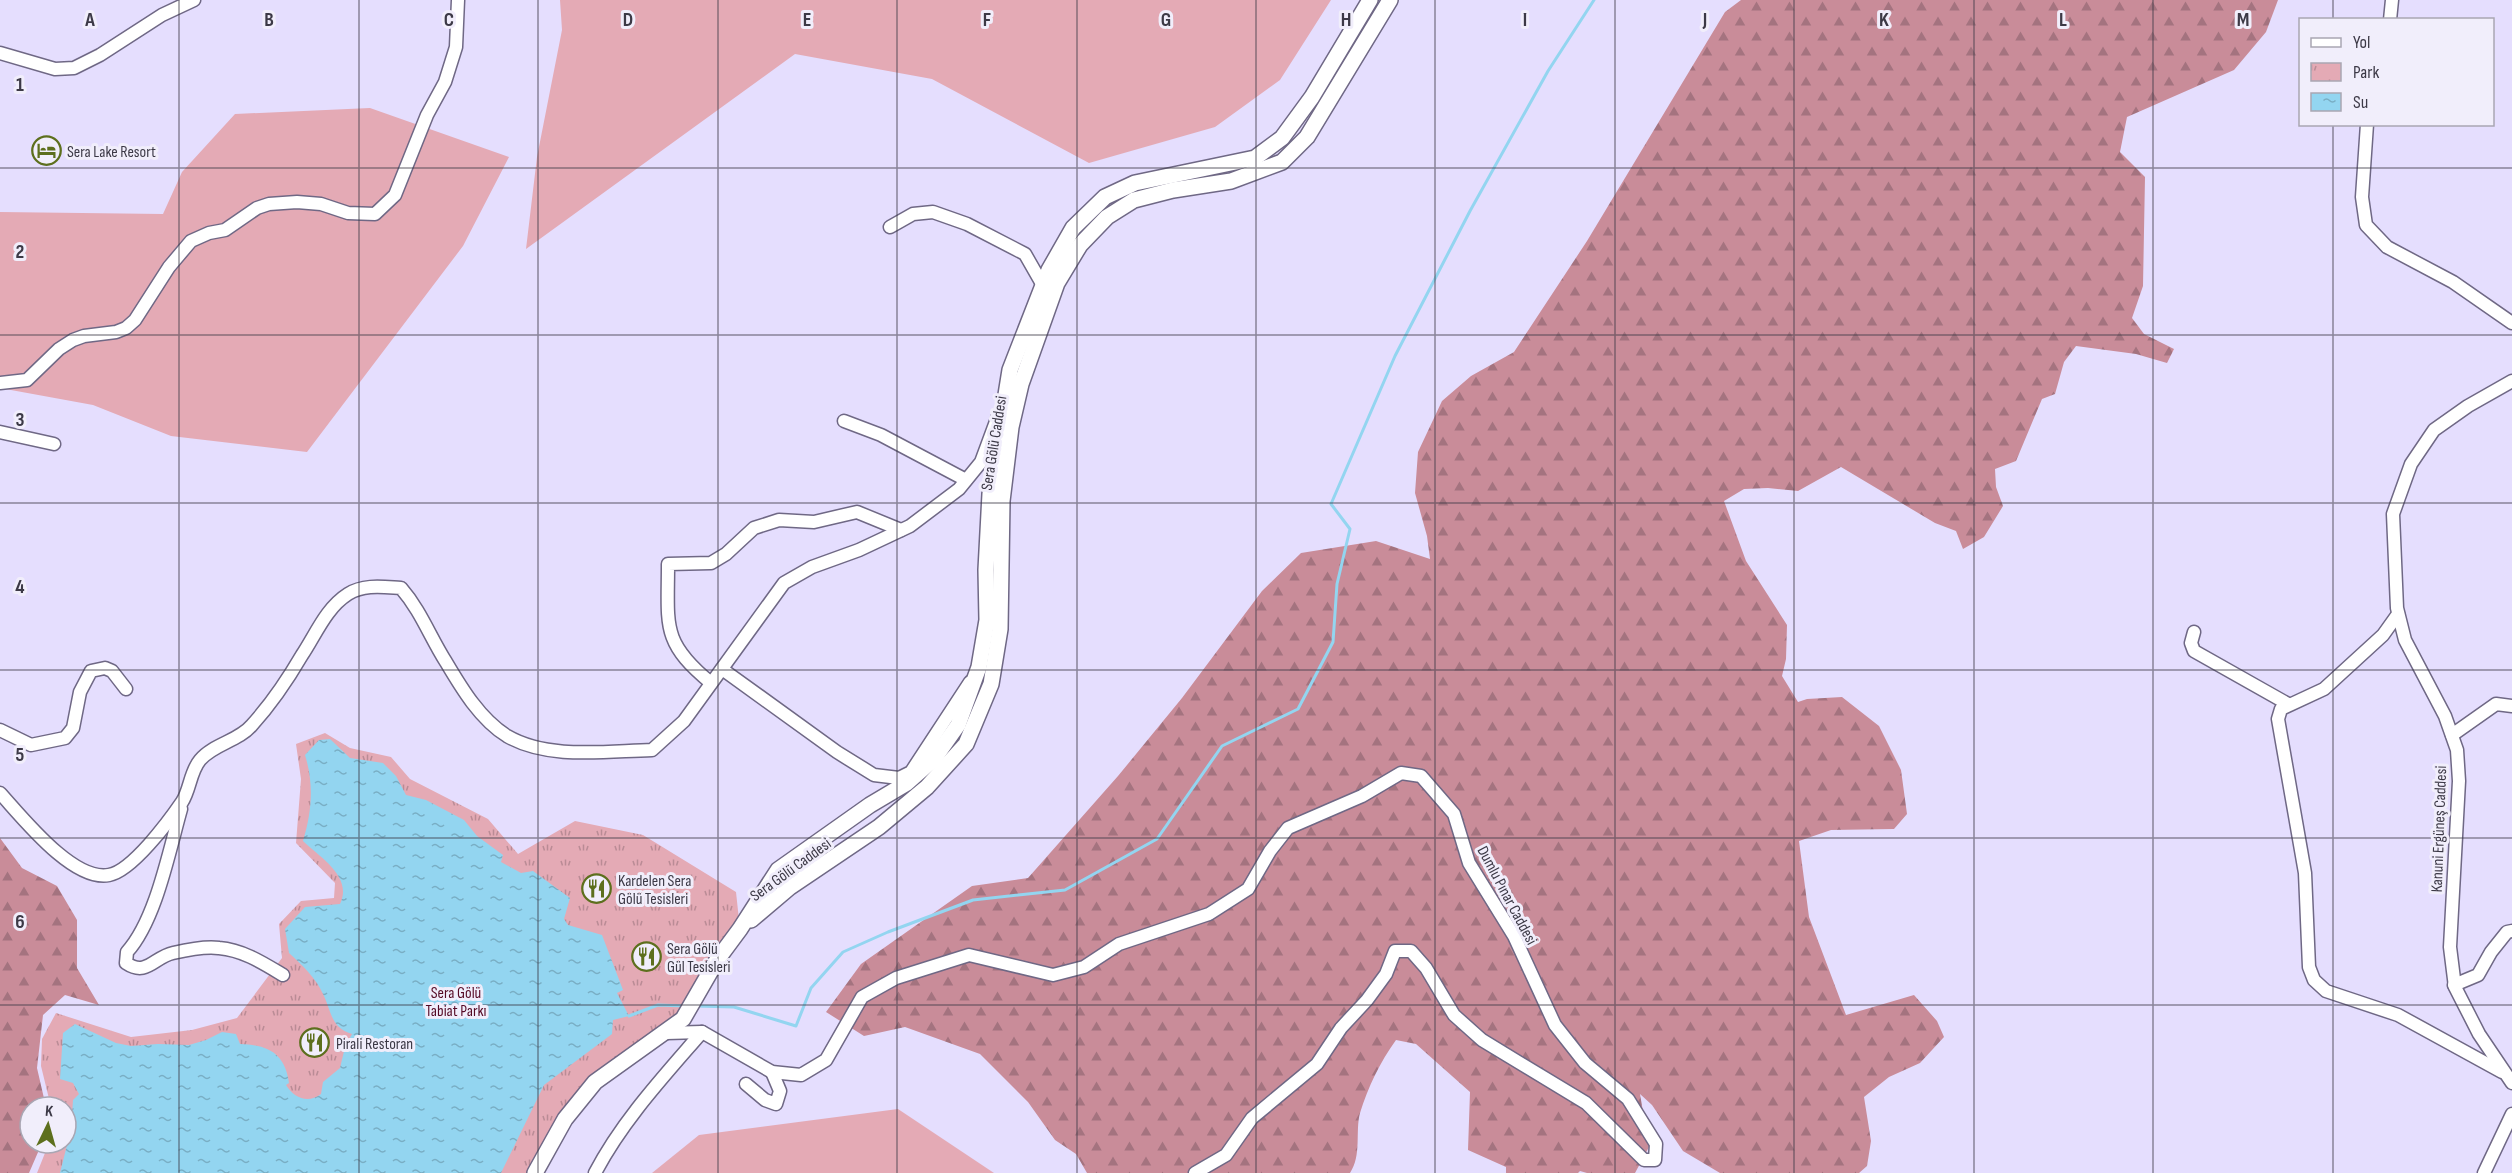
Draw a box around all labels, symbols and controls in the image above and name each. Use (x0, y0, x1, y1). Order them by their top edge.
text: A (84, 8, 95, 32)
text: B (264, 8, 274, 32)
text: C (444, 8, 454, 32)
text: D (623, 8, 633, 32)
text: E (803, 8, 811, 32)
text: F (983, 8, 991, 32)
text: G (1161, 8, 1171, 32)
text: H (1341, 8, 1351, 32)
text: I (1523, 8, 1527, 32)
text: J (1702, 8, 1707, 32)
text: K (1879, 8, 1889, 32)
text: L (2059, 8, 2067, 32)
text: M (2237, 8, 2249, 32)
legend (2299, 18, 2494, 126)
text: Yol (2353, 32, 2370, 53)
text: Park (2353, 62, 2379, 83)
text: 1 (16, 73, 24, 97)
text: Su (2353, 92, 2368, 113)
hotel icon: Sera Lake Resort (30, 135, 62, 167)
place label: Sera Lake Resort (67, 143, 156, 162)
text: 2 (16, 240, 24, 264)
street label: Sera Gölü Caddesi (978, 395, 1011, 492)
text: 3 (16, 408, 25, 432)
text: 4 (15, 575, 25, 599)
text: 5 (16, 743, 25, 767)
street label: Kanuni Ergüneş Caddesi (2428, 765, 2451, 893)
street label: Sera Gölü Caddesi (747, 835, 835, 906)
street label: Dumlu Pınar Caddesi (1473, 843, 1541, 948)
place label: Kardelen Sera Gölü Tesisleri (618, 872, 691, 909)
restaurant icon: Kardelen Sera Gölü Tesisleri (581, 873, 613, 905)
text: 6 (15, 910, 25, 934)
place label: Sera Gölü Gül Tesisleri (667, 940, 731, 977)
restaurant icon: Sera Gölü Gül Tesisleri (630, 941, 662, 973)
park label: Sera Gölü Tabiat Parkı (425, 984, 487, 1021)
restaurant icon: Pirali Restoran (299, 1027, 331, 1059)
place label: Pirali Restoran (336, 1035, 413, 1054)
north arrow (18, 1095, 78, 1155)
text: K (44, 1102, 54, 1121)

